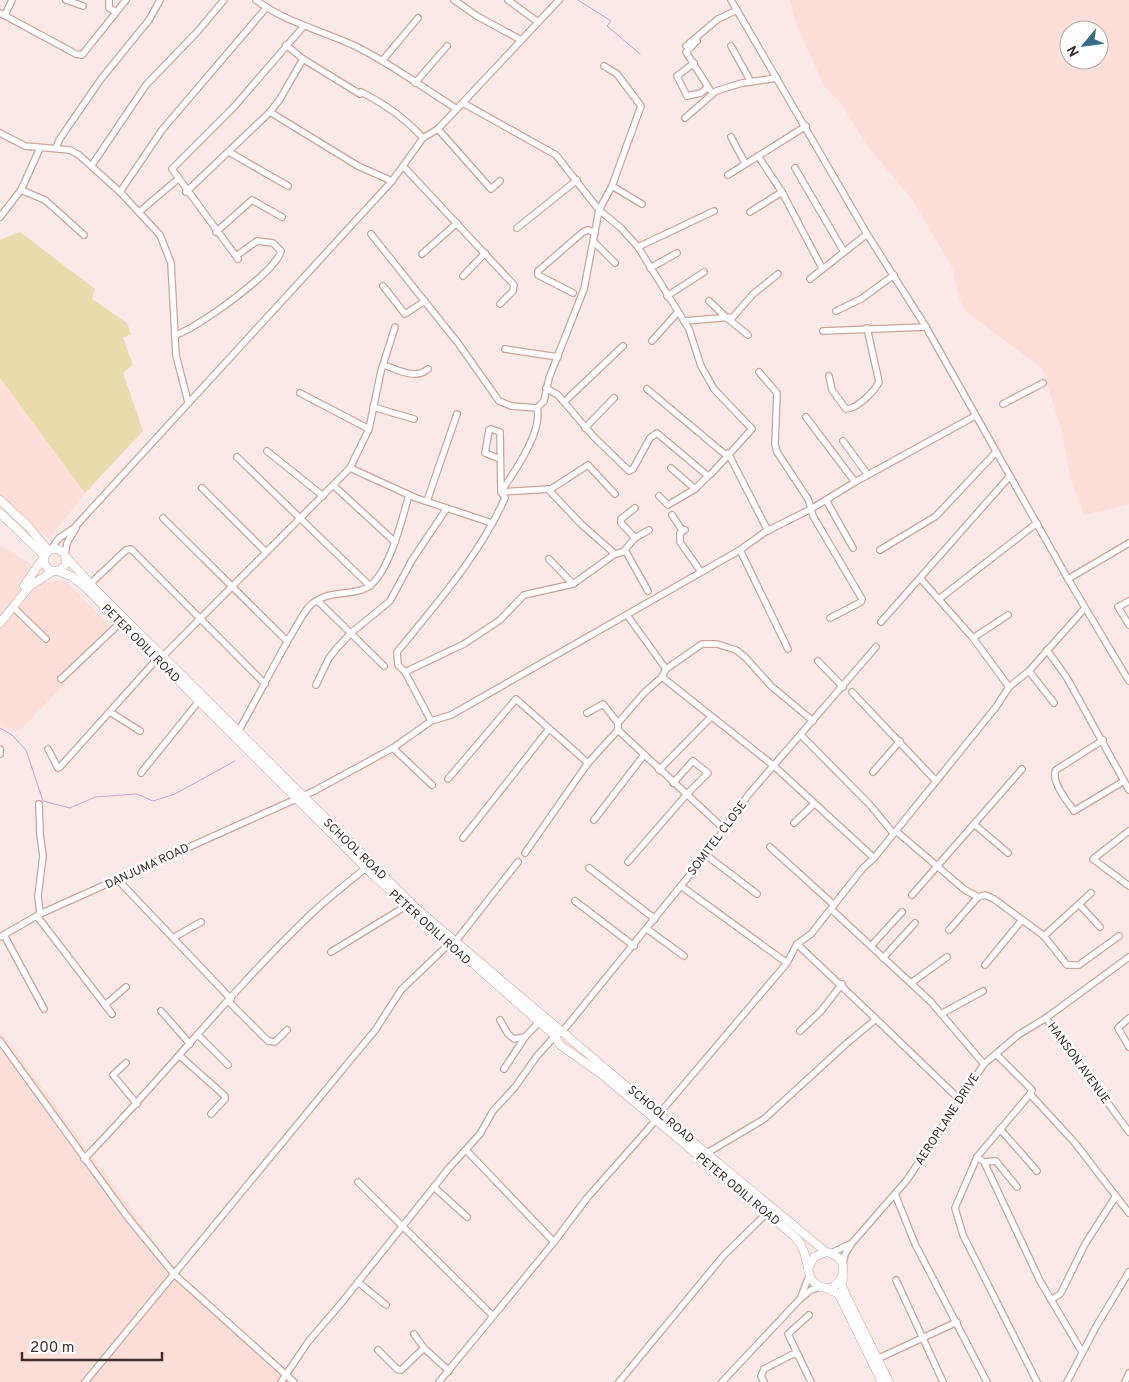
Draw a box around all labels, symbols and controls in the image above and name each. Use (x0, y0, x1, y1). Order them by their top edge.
north arrow (1059, 20, 1109, 70)
text: N (1064, 42, 1084, 59)
street label: PETER ODILI ROAD (98, 601, 183, 686)
street label: SOMITEL CLOSE (684, 798, 751, 879)
street label: SCHOOL ROAD (319, 815, 389, 884)
street label: DANJUMA ROAD (103, 840, 192, 893)
street label: PETER ODILI ROAD (385, 887, 474, 969)
street label: HANSON AVENUE (1043, 1020, 1113, 1108)
street label: AEROPLANE DRIVE (912, 1070, 984, 1169)
street label: SCHOOL ROAD (624, 1082, 697, 1147)
street label: PETER ODILI ROAD (692, 1150, 783, 1230)
scale bar (22, 1330, 162, 1362)
text: 200 m (30, 1339, 75, 1358)

